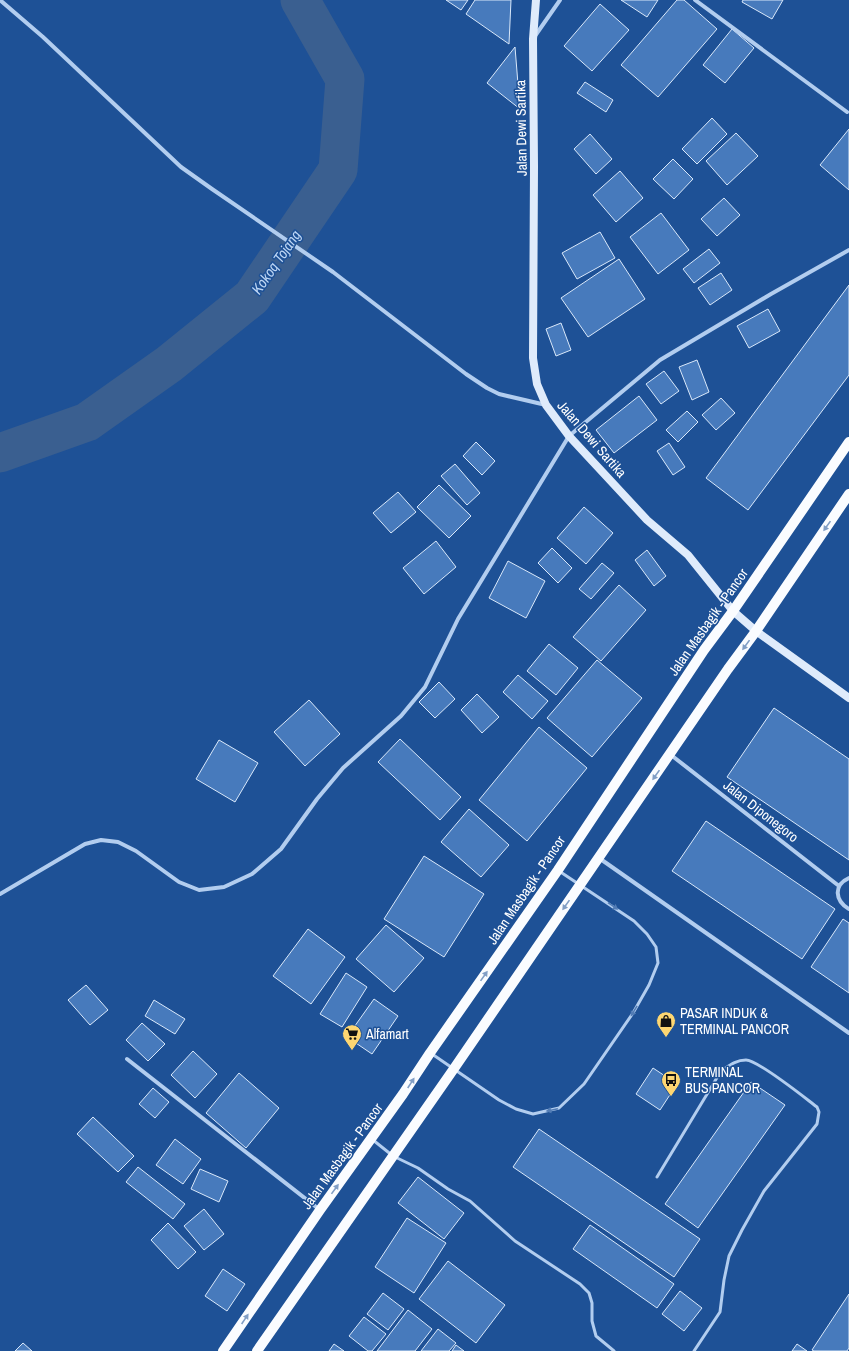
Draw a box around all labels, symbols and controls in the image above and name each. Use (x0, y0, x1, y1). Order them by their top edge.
street label: Jalan Dewi Sartika (511, 79, 531, 176)
water label: Kokoq Tojang (246, 226, 306, 298)
street label: Jalan Dewi Sartika (554, 397, 631, 482)
one-way arrow (823, 521, 831, 531)
street label: Jalan Masbagik - Pancor (664, 565, 752, 679)
one-way arrow (742, 640, 750, 651)
one-way arrow (652, 770, 660, 780)
street label: Jalan Diponegoro (720, 776, 802, 846)
street label: Jalan Masbagik - Pancor (483, 832, 569, 948)
one-way arrow (562, 900, 570, 910)
one-way arrow (608, 902, 618, 910)
one-way arrow (480, 971, 488, 981)
place label: PASAR INDUK & TERMINAL PANCOR (680, 1004, 789, 1038)
one-way arrow (630, 1006, 638, 1017)
shop icon: PASAR INDUK & TERMINAL PANCOR (655, 1010, 677, 1038)
supermarket icon: Alfamart (341, 1023, 363, 1051)
place label: Alfamart (365, 1025, 409, 1043)
place label: TERMINAL BUS PANCOR (685, 1063, 760, 1097)
bus stop icon: TERMINAL BUS PANCOR (660, 1069, 682, 1097)
one-way arrow (407, 1077, 414, 1089)
street label: Jalan Masbagik - Pancor (297, 1099, 387, 1213)
one-way arrow (546, 1107, 558, 1113)
one-way arrow (331, 1184, 339, 1194)
one-way arrow (241, 1314, 249, 1324)

